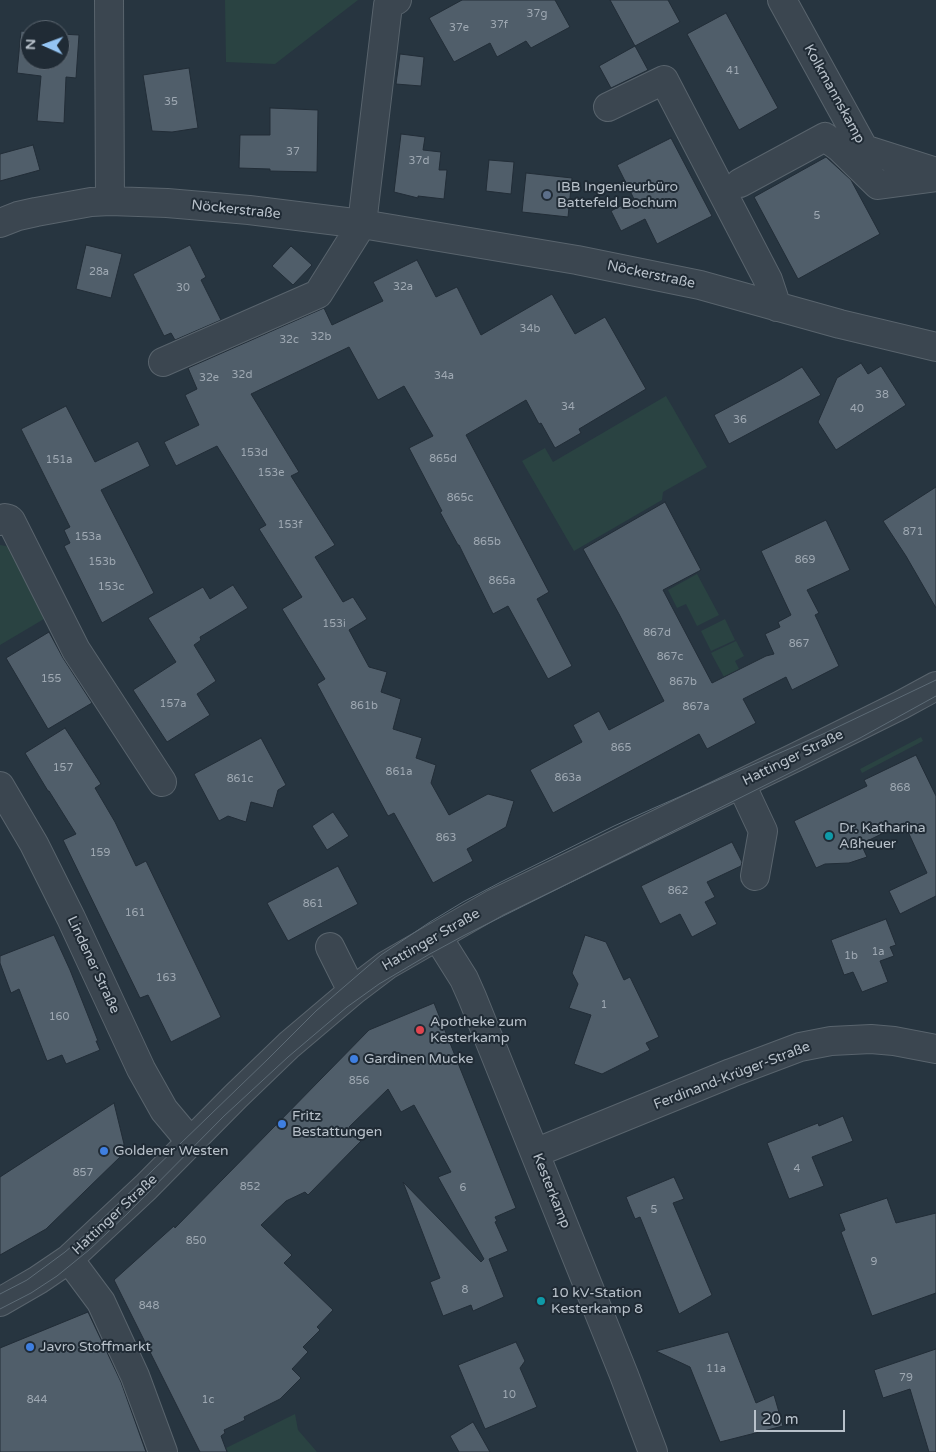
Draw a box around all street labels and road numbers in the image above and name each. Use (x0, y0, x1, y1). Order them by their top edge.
street label: Kolkmannskamp (800, 42, 868, 146)
street label: Nöckerstraße (191, 197, 281, 223)
street label: Nöckerstraße (605, 257, 697, 293)
street label: Hattinger Straße (740, 726, 846, 790)
street label: Hattinger Straße (379, 905, 483, 975)
street label: Lindener Straße (63, 914, 123, 1016)
street label: Ferdinand-Krüger-Straße (651, 1038, 813, 1114)
street label: Kesterkamp (528, 1151, 574, 1231)
street label: Hattinger Straße (69, 1171, 161, 1259)

